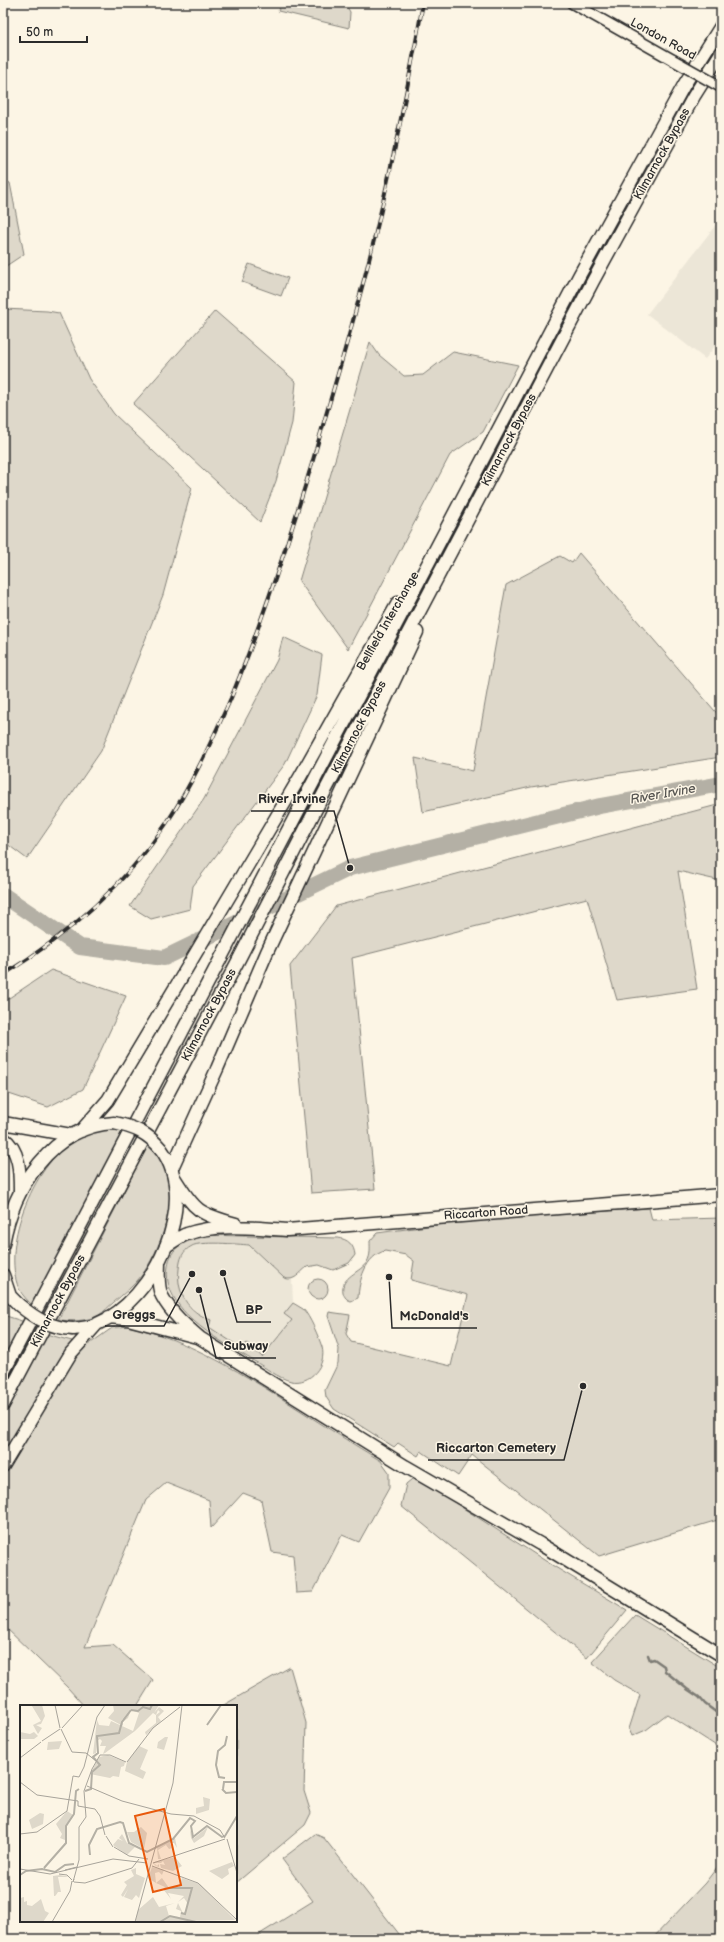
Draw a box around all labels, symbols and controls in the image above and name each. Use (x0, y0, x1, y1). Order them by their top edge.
street label: London Road (628, 15, 699, 63)
scale bar (20, 18, 87, 44)
text: 50 m (26, 25, 53, 40)
street label: Kilmarnock Bypass (631, 105, 693, 203)
street label: Kilmarnock Bypass (478, 391, 540, 489)
street label: Bellfield Interchange (354, 569, 422, 673)
street label: Kilmarnock Bypass (328, 678, 390, 776)
water label: River Irvine (629, 780, 697, 808)
callout: River Irvine (251, 786, 334, 811)
text: River Irvine (258, 791, 326, 807)
street label: Kilmarnock Bypass (178, 966, 240, 1064)
street label: Riccarton Road (443, 1203, 529, 1223)
street label: Kilmarnock Bypass (27, 1252, 89, 1350)
callout: BP (237, 1297, 271, 1322)
callout: Greggs (105, 1301, 164, 1326)
text: BP (245, 1302, 264, 1318)
callout: McDonald's (392, 1303, 477, 1328)
text: Greggs (112, 1307, 156, 1323)
text: McDonald's (399, 1308, 469, 1324)
callout: Subway (216, 1333, 276, 1358)
text: Subway (224, 1338, 268, 1354)
callout: Riccarton Cemetery (428, 1435, 564, 1460)
text: Riccarton Cemetery (436, 1440, 556, 1456)
inset map (20, 1705, 237, 1922)

